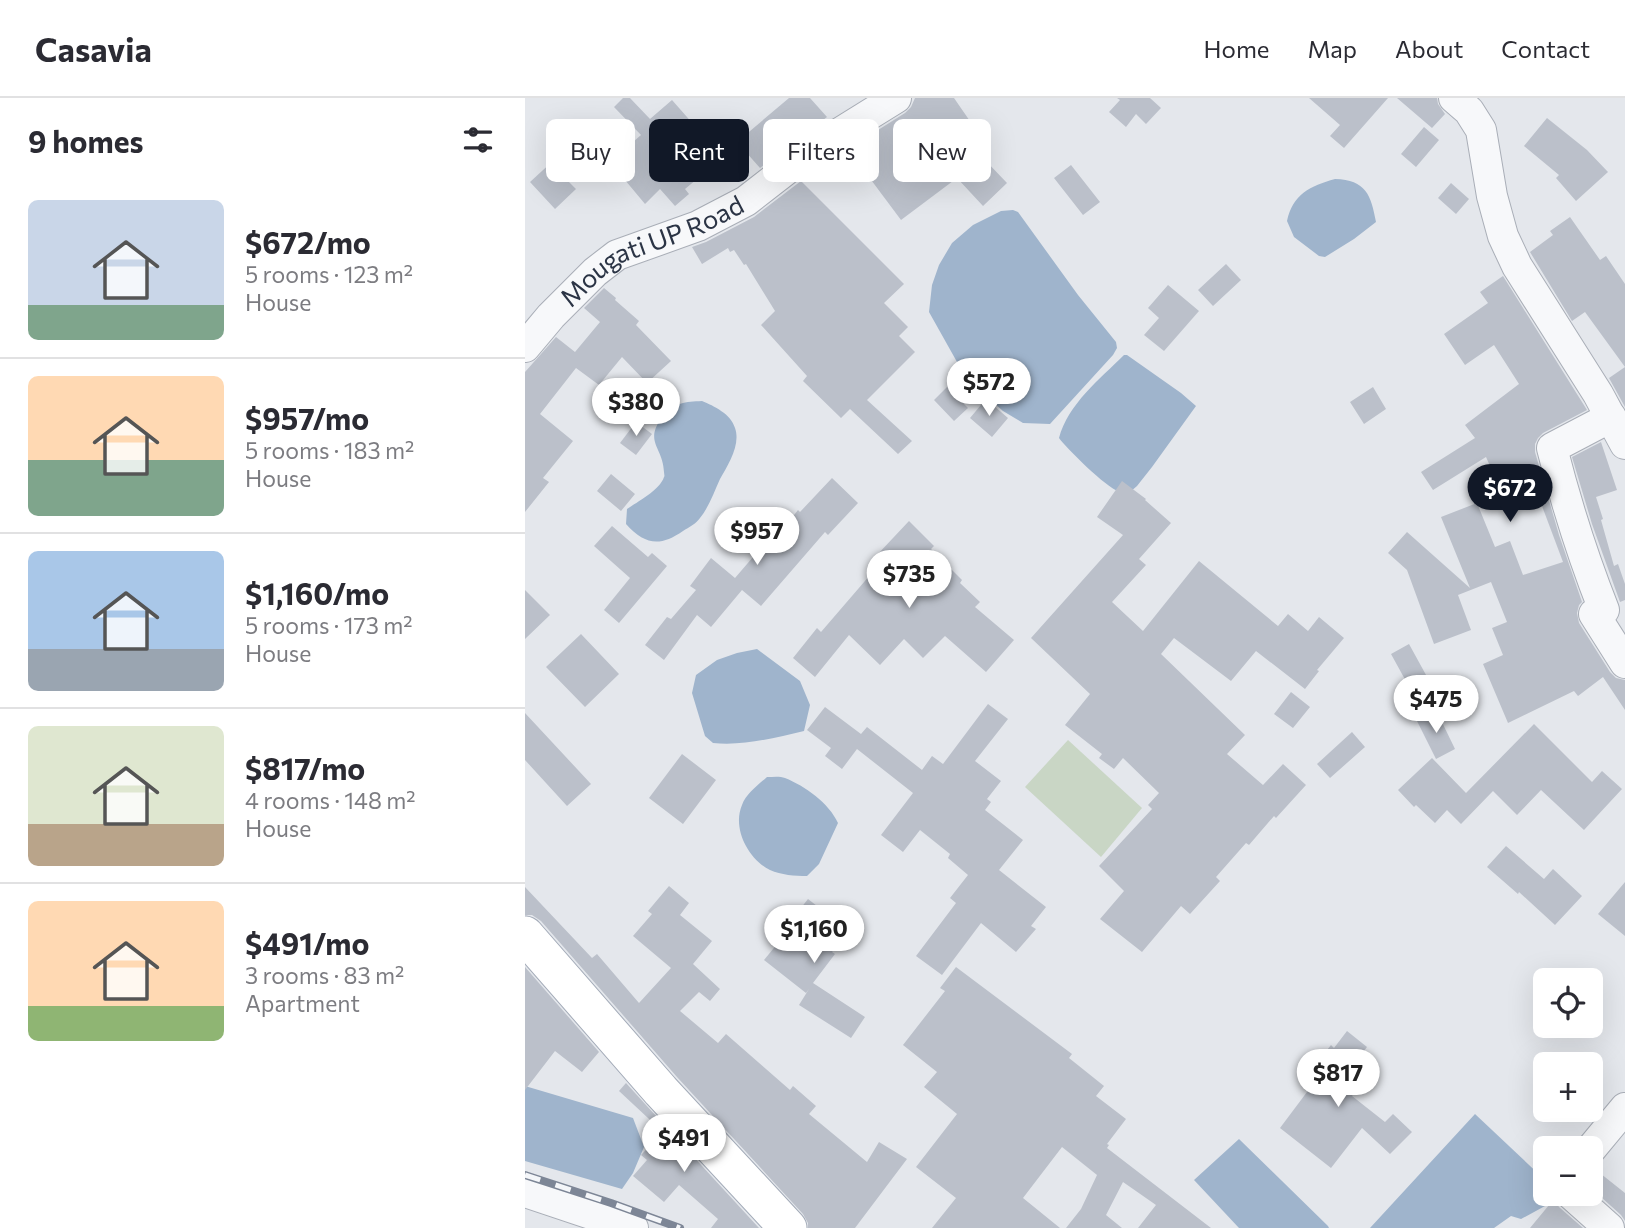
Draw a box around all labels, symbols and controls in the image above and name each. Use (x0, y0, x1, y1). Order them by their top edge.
text: Casavia (35, 28, 152, 69)
text: Home (1204, 34, 1270, 63)
text: Map (1308, 34, 1357, 63)
text: About (1395, 34, 1463, 63)
text: Contact (1501, 34, 1590, 63)
chip: Buy (546, 119, 635, 182)
chip: Rent (649, 119, 749, 182)
chip: Filters (763, 119, 879, 182)
chip: New (893, 119, 991, 182)
icon: filters (459, 121, 497, 159)
text: 9 homes (28, 122, 143, 159)
street label: Mougati UP Road (553, 188, 748, 312)
text: $672/mo (245, 223, 371, 260)
icon: home (84, 228, 168, 312)
text: 5 rooms · 123 m² (245, 260, 413, 288)
text: House (245, 288, 311, 316)
pin: $572 (948, 358, 1030, 418)
text: $572 (963, 367, 1015, 395)
pin: $380 (595, 378, 677, 438)
text: $380 (608, 387, 664, 415)
text: $957/mo (245, 399, 369, 436)
icon: home (84, 404, 168, 488)
text: 5 rooms · 183 m² (245, 436, 414, 464)
text: House (245, 464, 311, 492)
pin: $672 (1469, 464, 1551, 524)
text: $672 (1484, 473, 1536, 501)
pin: $957 (716, 508, 798, 567)
text: $957 (730, 516, 784, 544)
pin: $735 (868, 550, 950, 610)
text: $735 (883, 559, 935, 587)
text: $1,160/mo (245, 574, 389, 611)
icon: home (84, 579, 168, 663)
text: 5 rooms · 173 m² (245, 611, 412, 639)
text: House (245, 639, 311, 667)
pin: $475 (1395, 676, 1477, 735)
text: $475 (1410, 684, 1462, 712)
text: $817/mo (245, 749, 365, 786)
icon: home (84, 754, 168, 838)
text: 4 rooms · 148 m² (245, 786, 416, 814)
text: House (245, 814, 311, 842)
pin: $1,160 (757, 906, 871, 965)
text: $1,160 (780, 914, 848, 942)
text: $491/mo (245, 924, 369, 961)
icon: home (84, 929, 168, 1013)
text: 3 rooms · 83 m² (245, 961, 404, 989)
map controls (1533, 968, 1603, 1206)
button: locate (1533, 968, 1603, 1038)
text: Apartment (245, 989, 360, 1017)
pin: $817 (1297, 1049, 1379, 1109)
button: + (1533, 1052, 1603, 1122)
text: $817 (1313, 1058, 1363, 1086)
pin: $491 (643, 1114, 725, 1174)
text: $491 (658, 1123, 710, 1151)
button: − (1533, 1136, 1603, 1206)

